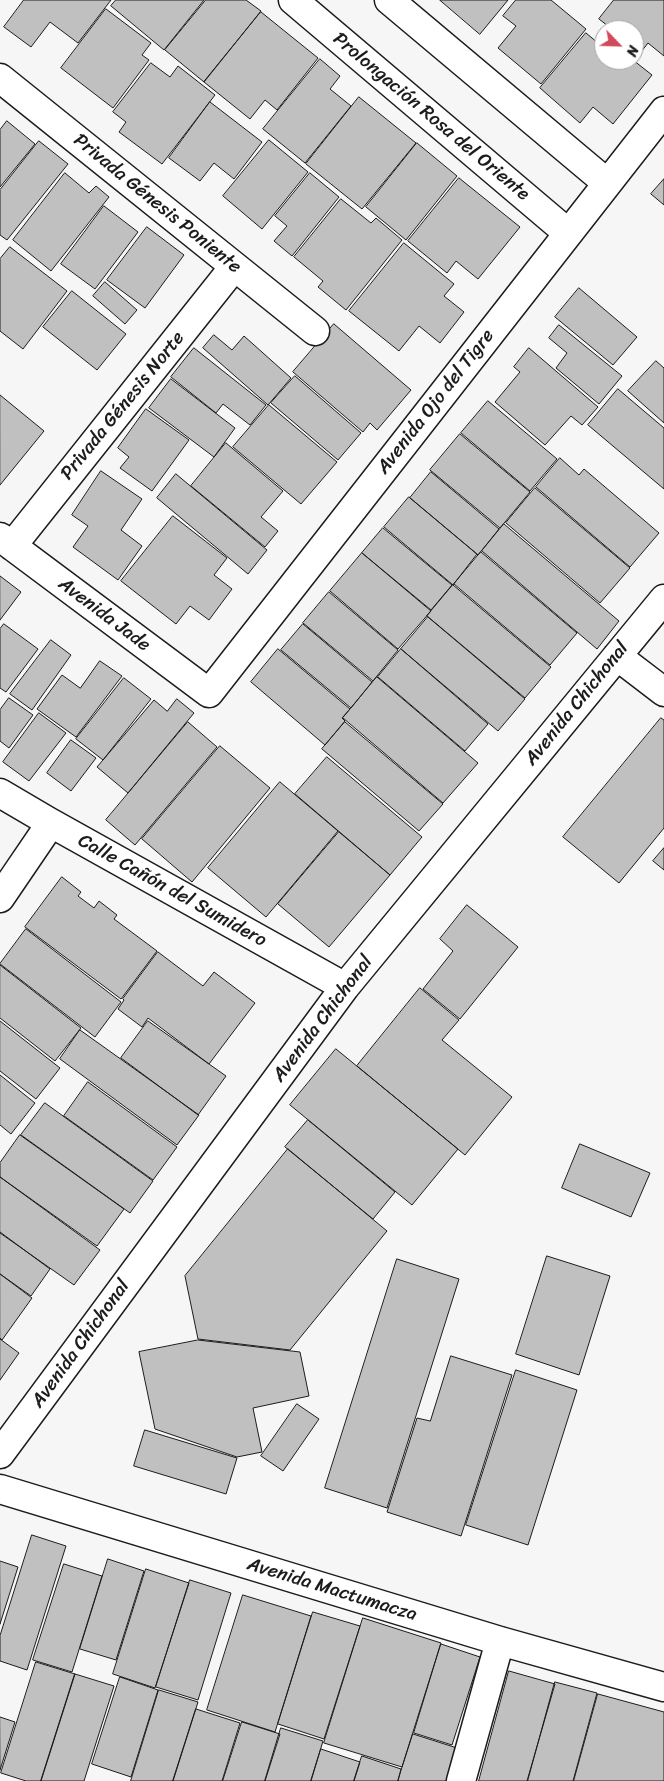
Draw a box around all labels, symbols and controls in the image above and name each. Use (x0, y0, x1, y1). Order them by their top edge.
north arrow (594, 20, 644, 70)
street label: Prolongación Rosa del Oriente (328, 28, 534, 206)
text: N (619, 41, 646, 60)
street label: Privada Génesis Poniente (69, 129, 245, 279)
street label: Avenida Ojo del Tigre (372, 325, 500, 479)
street label: Privada Génesis Norte (56, 327, 190, 485)
street label: Avenida Jade (54, 573, 154, 657)
street label: Avenida Chichonal (520, 638, 634, 770)
street label: Calle Cañón del Sumidero (74, 830, 270, 952)
street label: Avenida Chichonal (268, 951, 378, 1087)
street label: Avenida Chichonal (27, 1276, 135, 1412)
street label: Avenida Mactumacza (244, 1553, 420, 1627)

